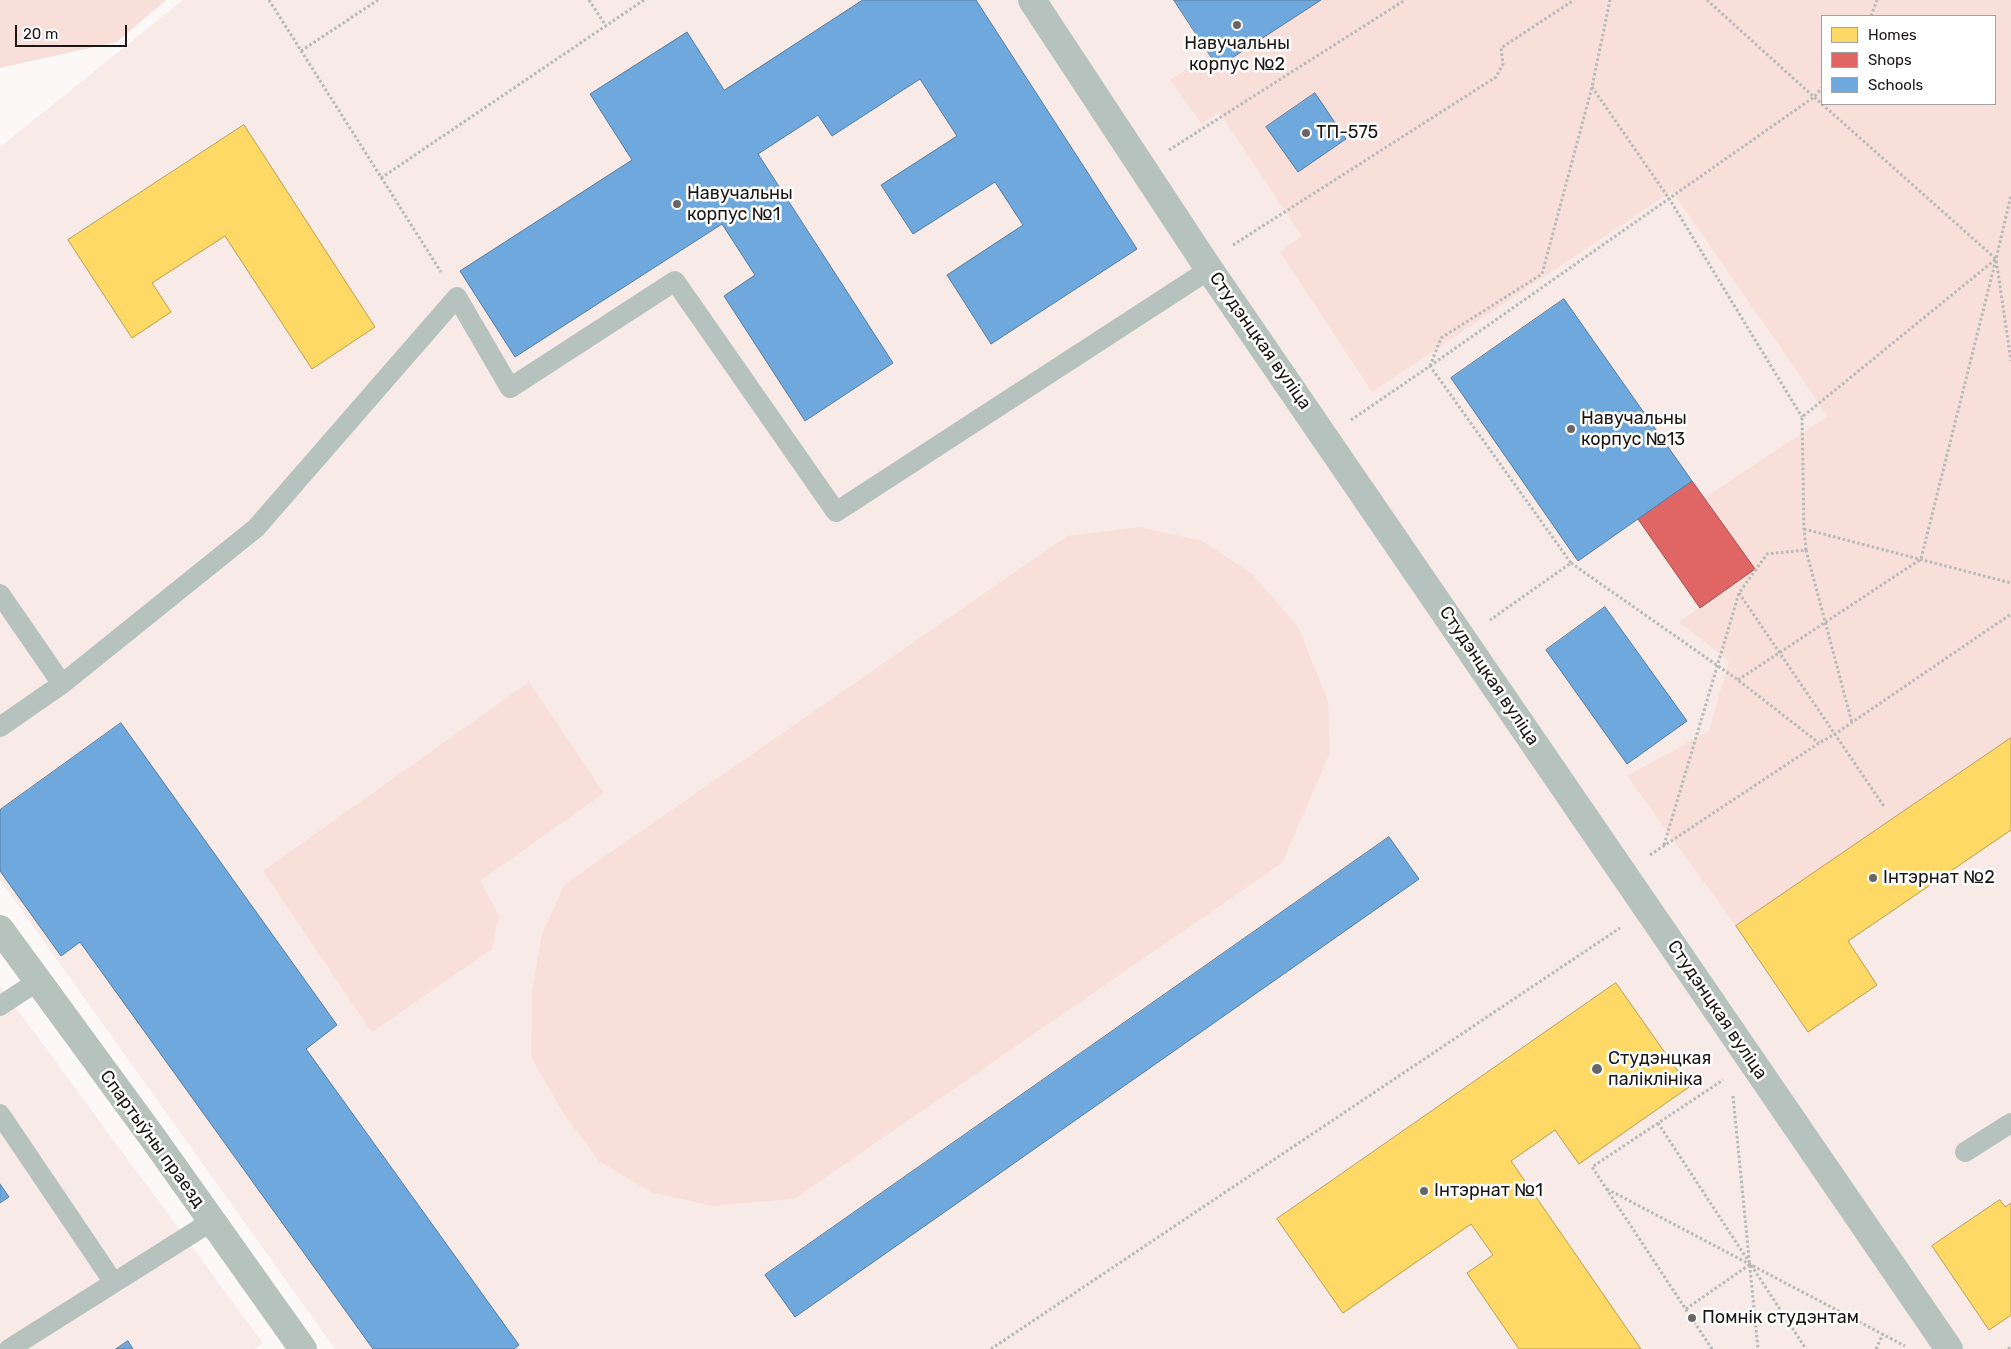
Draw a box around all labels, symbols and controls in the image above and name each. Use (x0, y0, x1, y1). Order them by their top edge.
scale bar (18, 15, 130, 47)
legend (1821, 15, 1996, 105)
marker: Навучальны корпус №2 (1231, 19, 1243, 31)
text: 20 m (23, 25, 58, 43)
text: Homes (1868, 26, 1917, 44)
place label: Навучальны корпус №2 (1184, 33, 1290, 76)
text: Shops (1868, 51, 1912, 69)
text: Schools (1868, 76, 1923, 94)
place label: ТП-575 (1316, 122, 1378, 144)
marker: ТП-575 (1300, 127, 1312, 139)
place label: Навучальны корпус №1 (687, 183, 793, 225)
marker: Навучальны корпус №1 (671, 198, 683, 210)
street label: Студэнцкая вуліца (1204, 268, 1316, 414)
place label: Навучальны корпус №13 (1581, 408, 1687, 450)
marker: Навучальны корпус №13 (1565, 423, 1577, 435)
street label: Студэнцкая вуліца (1434, 602, 1544, 750)
place label: Інтэрнат №2 (1883, 867, 1995, 889)
marker: Інтэрнат №2 (1867, 872, 1879, 884)
street label: Студэнцкая вуліца (1662, 936, 1772, 1084)
place label: Студэнцкая паліклініка (1608, 1048, 1711, 1090)
marker: Студэнцкая паліклініка (1590, 1062, 1604, 1076)
street label: Спартыўны праезд (95, 1066, 209, 1212)
place label: Інтэрнат №1 (1434, 1180, 1543, 1202)
marker: Інтэрнат №1 (1418, 1185, 1430, 1197)
place label: Помнік студэнтам (1702, 1307, 1859, 1329)
marker: Помнік студэнтам (1686, 1312, 1698, 1324)

